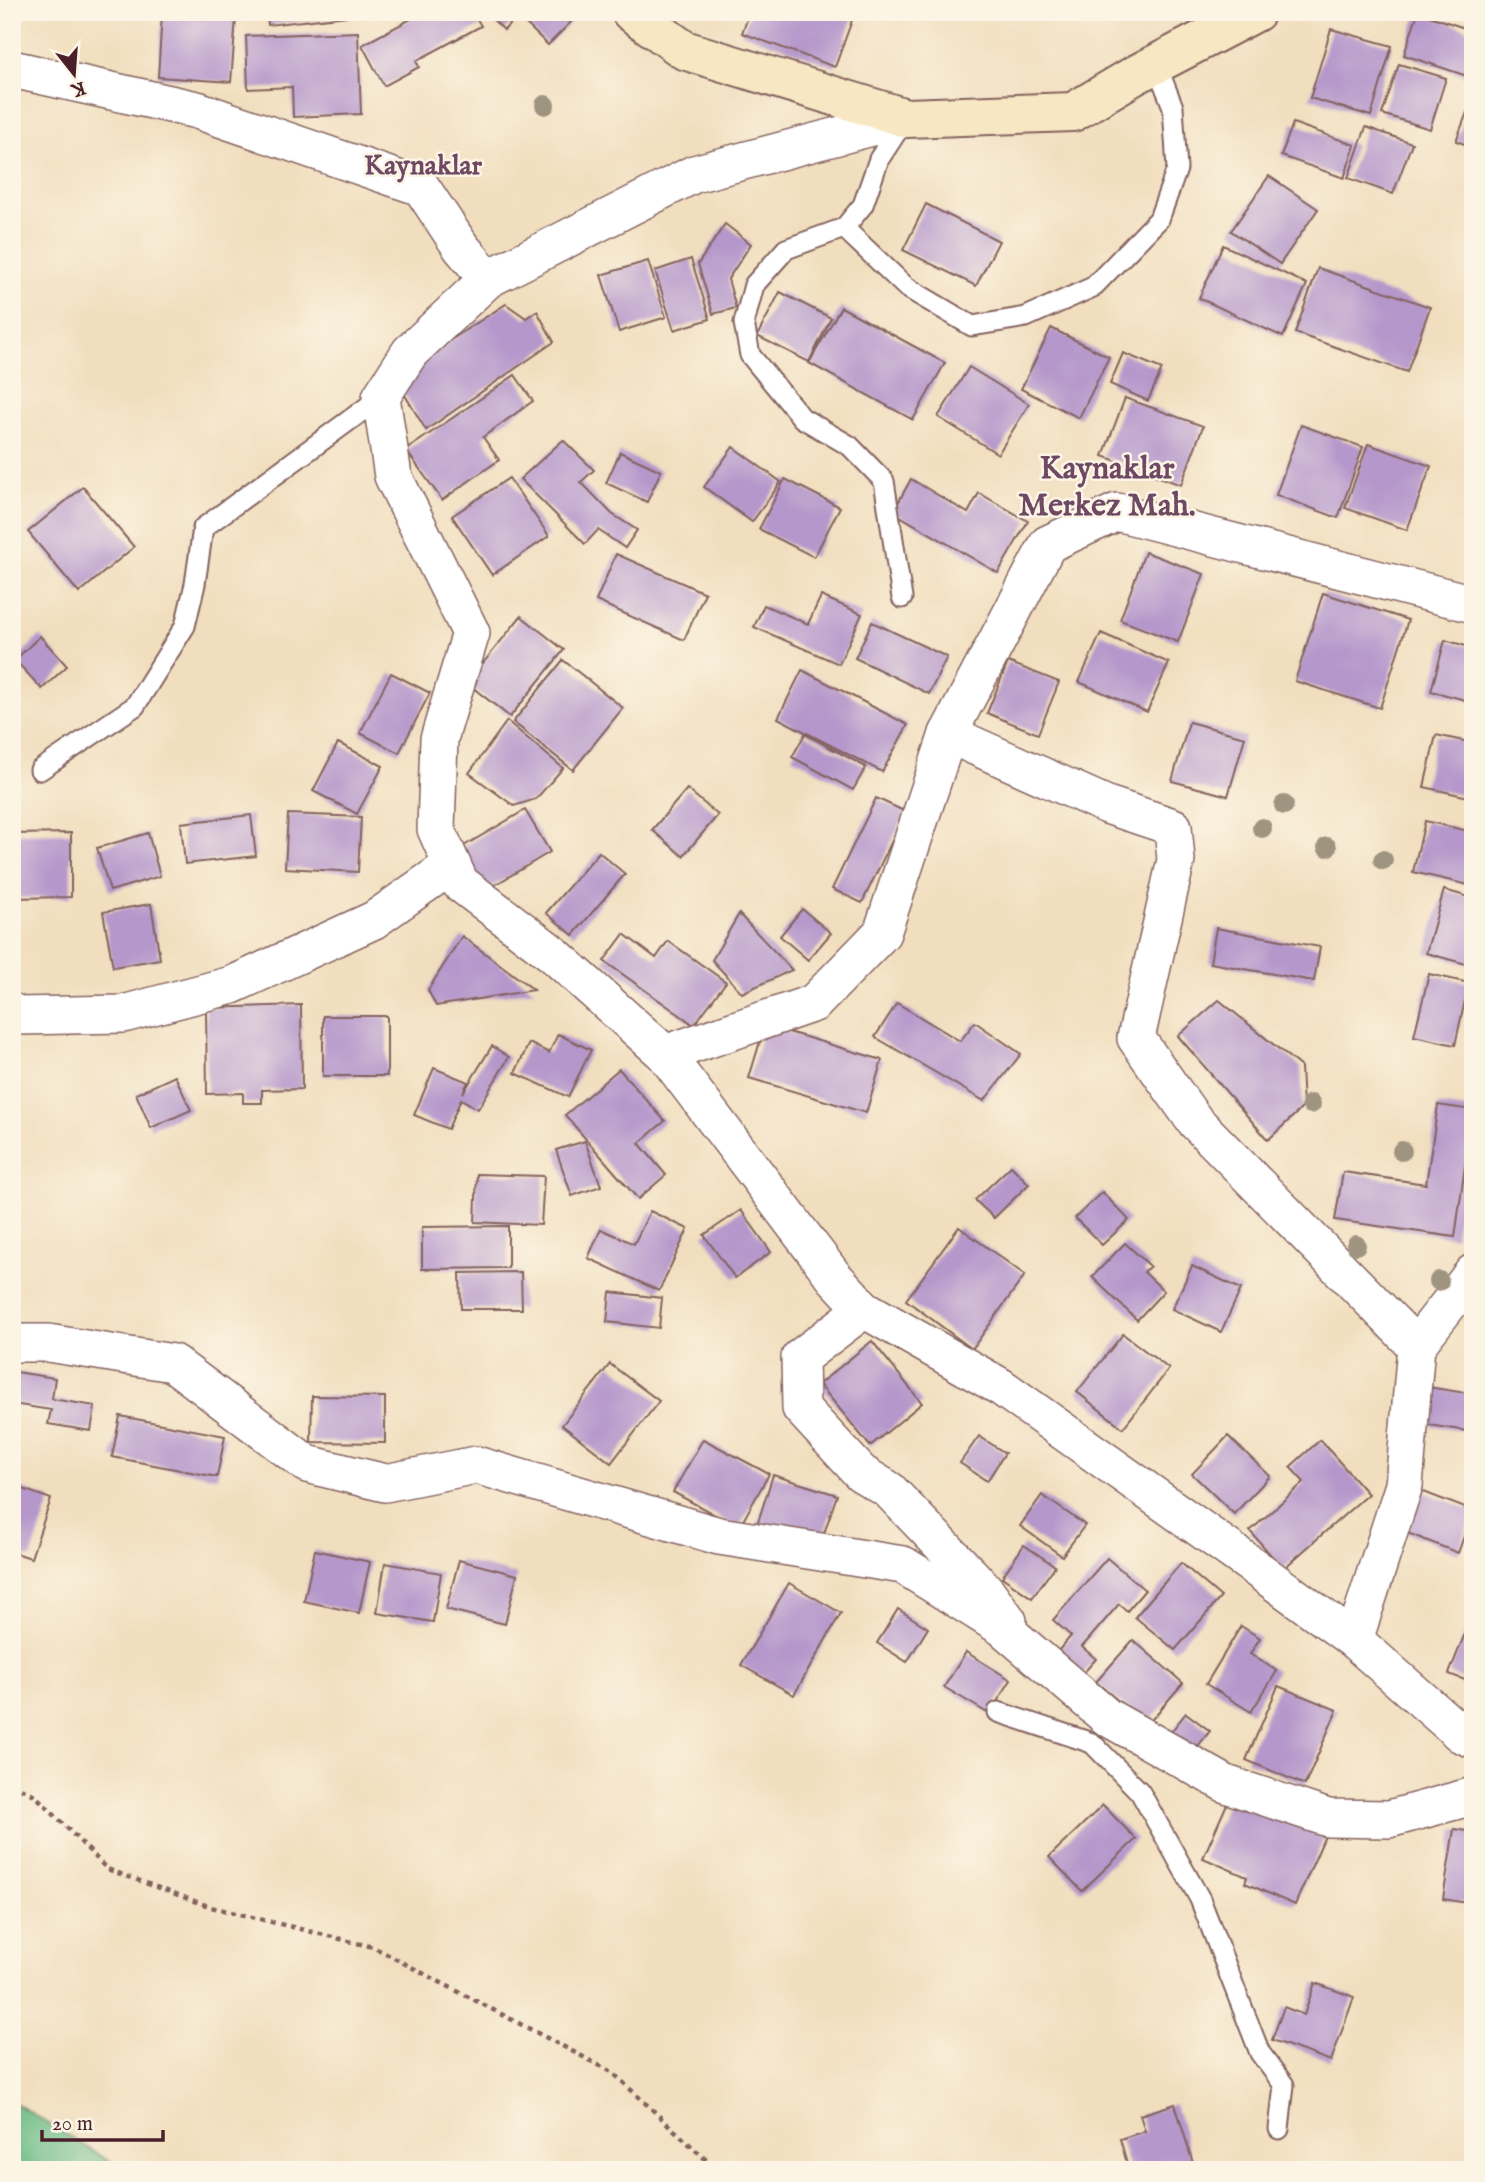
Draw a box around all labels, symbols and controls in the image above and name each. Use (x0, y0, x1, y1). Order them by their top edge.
north arrow (38, 38, 108, 108)
text: K (67, 75, 88, 102)
district label: Kaynaklar (364, 149, 483, 184)
district label: Kaynaklar Merkez Mah. (1018, 449, 1196, 527)
scale bar (42, 2098, 163, 2142)
text: 20 m (52, 2111, 93, 2138)

